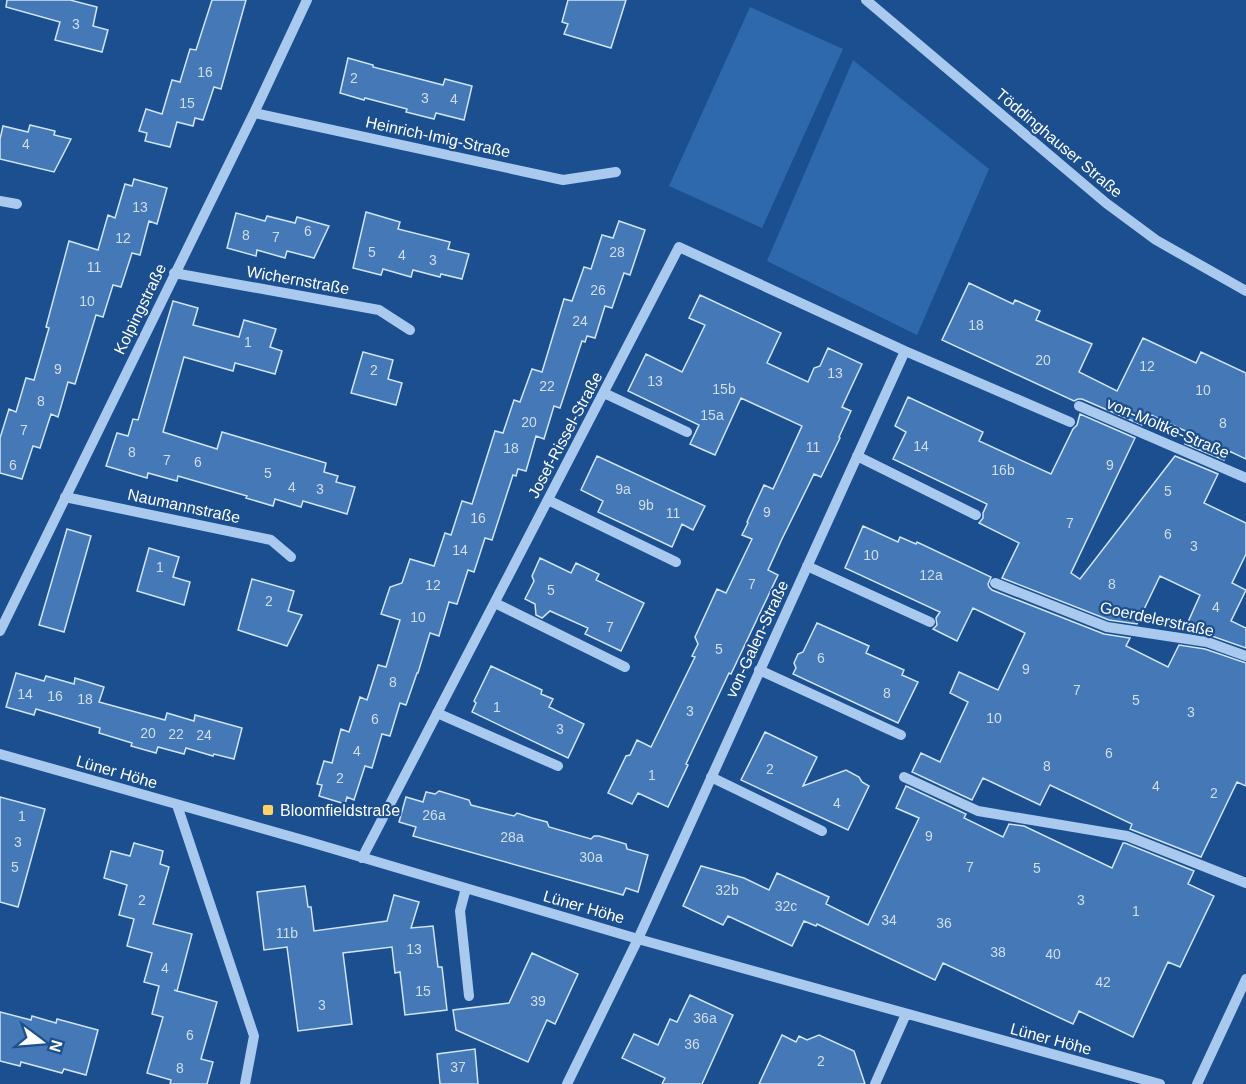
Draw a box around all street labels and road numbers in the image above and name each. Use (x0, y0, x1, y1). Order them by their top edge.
street label: Töddinghauser Straße (993, 85, 1126, 201)
street label: Heinrich-Imig-Straße (364, 113, 512, 161)
street label: Kolpingstraße (111, 261, 169, 357)
street label: Wichernstraße (245, 263, 351, 297)
street label: Josef-Rissel-Straße (525, 369, 606, 501)
street label: von-Moltke-Straße (1104, 394, 1232, 462)
street label: Naumannstraße (126, 486, 242, 526)
street label: von-Galen-Straße (722, 578, 792, 700)
street label: Goerdelerstraße (1098, 599, 1216, 639)
street label: Lüner Höhe (74, 752, 160, 792)
street label: Lüner Höhe (541, 887, 627, 927)
street label: Lüner Höhe (1008, 1020, 1094, 1058)

